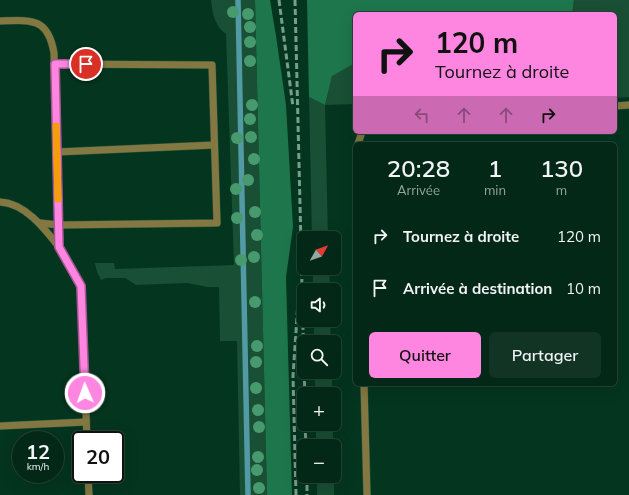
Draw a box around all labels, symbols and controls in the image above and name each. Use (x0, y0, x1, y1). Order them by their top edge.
text: 120 m (435, 25, 518, 60)
icon: right (369, 28, 421, 80)
pin (69, 47, 103, 81)
icon: arrive (75, 53, 97, 75)
text: Tournez à droite (435, 60, 569, 83)
icon: left (411, 104, 433, 126)
icon: ahead (453, 104, 475, 126)
icon: ahead (495, 104, 517, 126)
icon: right (537, 104, 559, 126)
text: 20:28 (387, 153, 450, 183)
text: 1 (488, 153, 502, 183)
text: 130 (540, 153, 583, 183)
text: Arrivée (397, 182, 440, 198)
text: min (484, 182, 506, 198)
text: m (556, 182, 567, 198)
icon: right (369, 225, 391, 247)
text: Tournez à droite (403, 227, 519, 246)
text: 120 m (557, 227, 601, 246)
north arrow (297, 231, 341, 275)
map controls (297, 231, 341, 483)
icon: arrive (369, 277, 391, 299)
text: Arrivée à destination (403, 279, 552, 298)
text: 10 m (566, 279, 601, 298)
button: sound (297, 283, 341, 327)
button: Quitter (369, 332, 481, 378)
button: Partager (489, 332, 601, 378)
button: search (297, 335, 341, 379)
position arrow (64, 372, 106, 414)
button: + (297, 387, 341, 431)
speed limit sign: 20 (72, 431, 124, 483)
text: 12 (26, 439, 50, 464)
button: − (297, 439, 341, 483)
text: km/h (27, 460, 49, 473)

